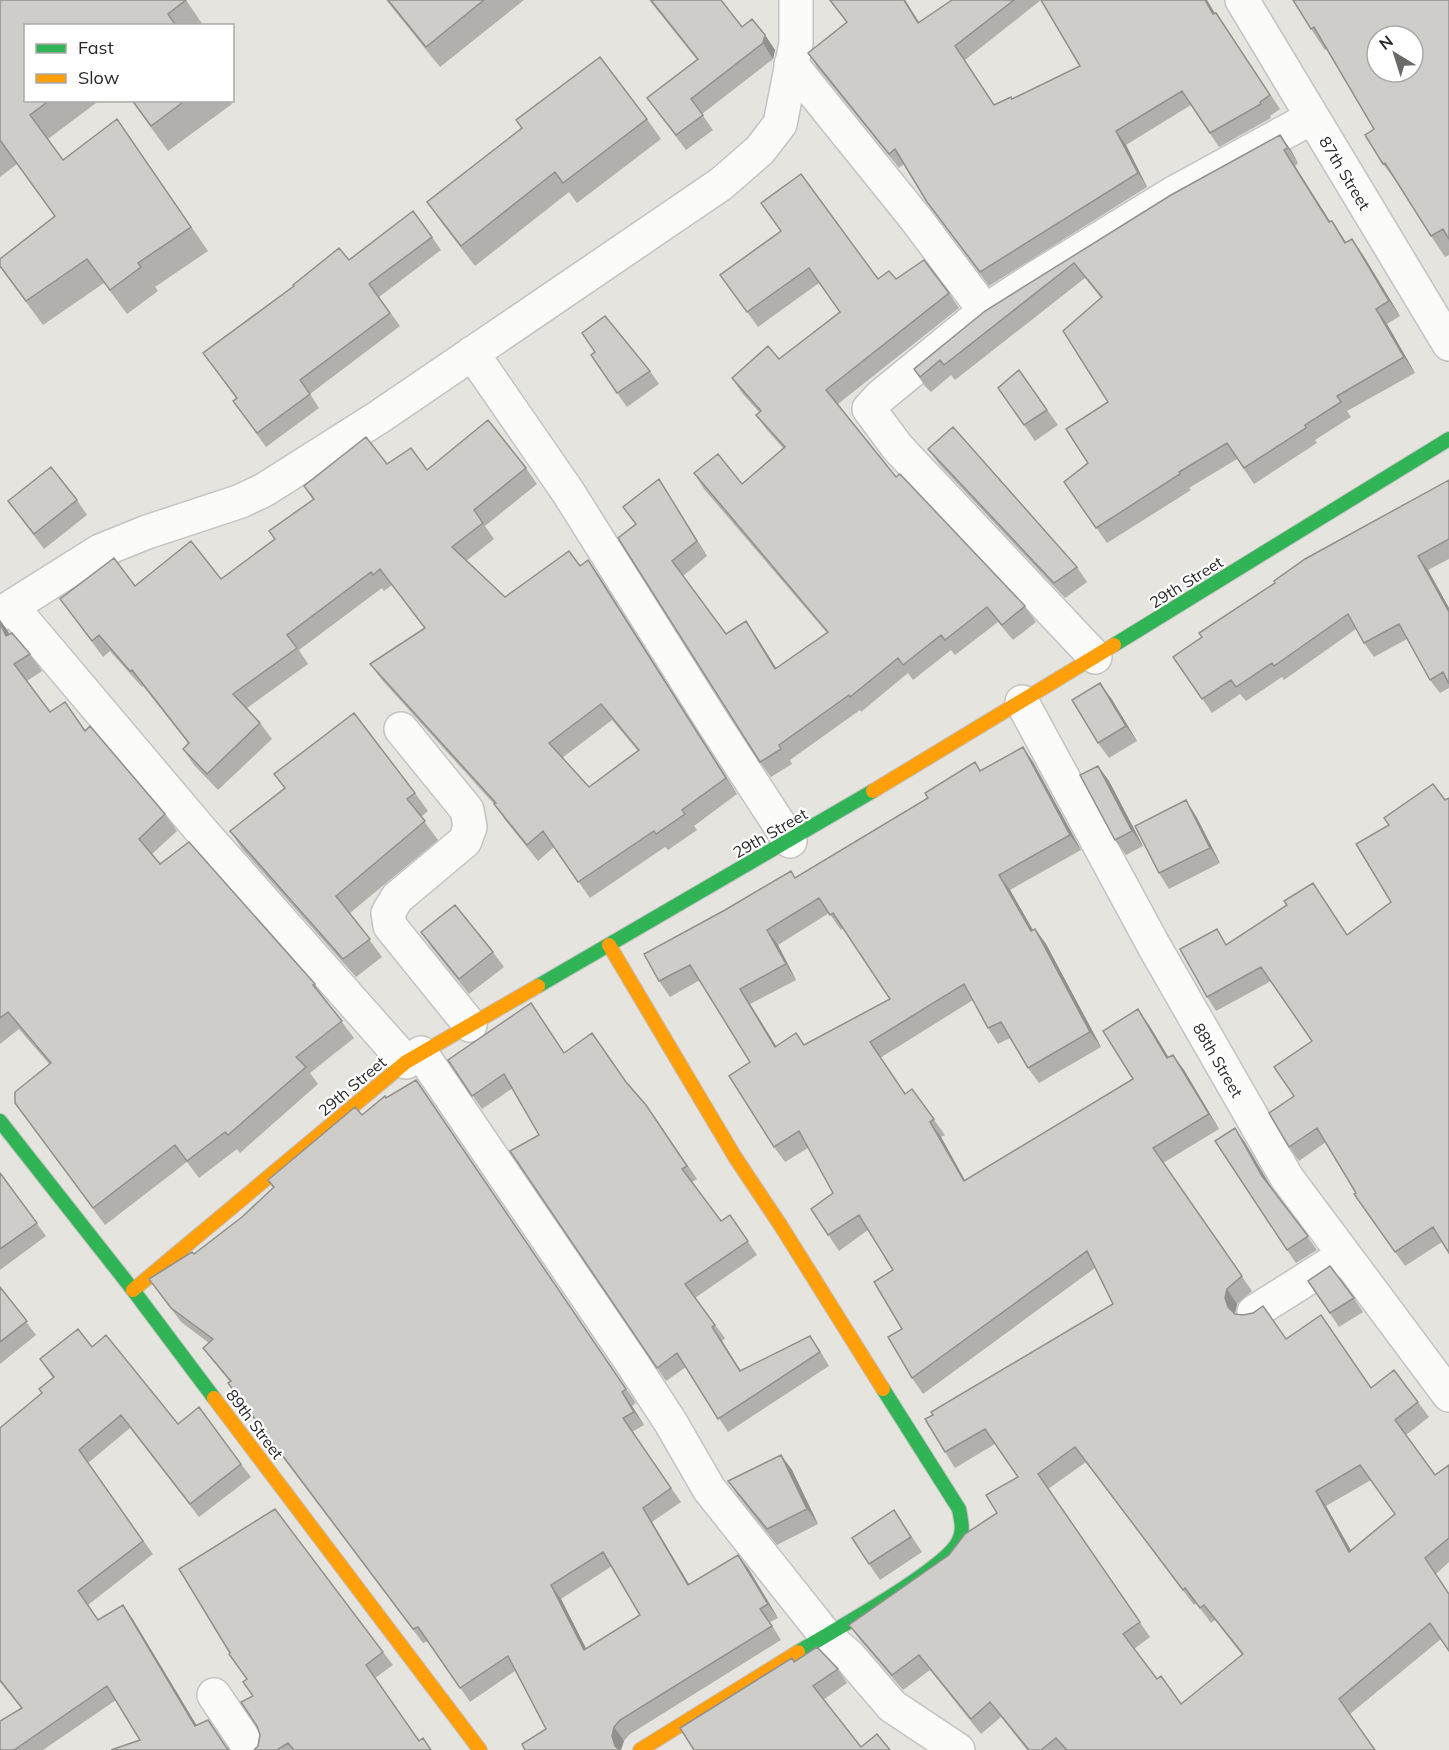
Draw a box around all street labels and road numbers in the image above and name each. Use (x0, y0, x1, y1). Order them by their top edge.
street label: 87th Street (1315, 132, 1375, 214)
street label: 29th Street (1146, 551, 1227, 612)
street label: 29th Street (729, 803, 811, 862)
street label: 88th Street (1189, 1019, 1248, 1101)
street label: 29th Street (314, 1052, 390, 1120)
street label: 89th Street (222, 1385, 288, 1463)

